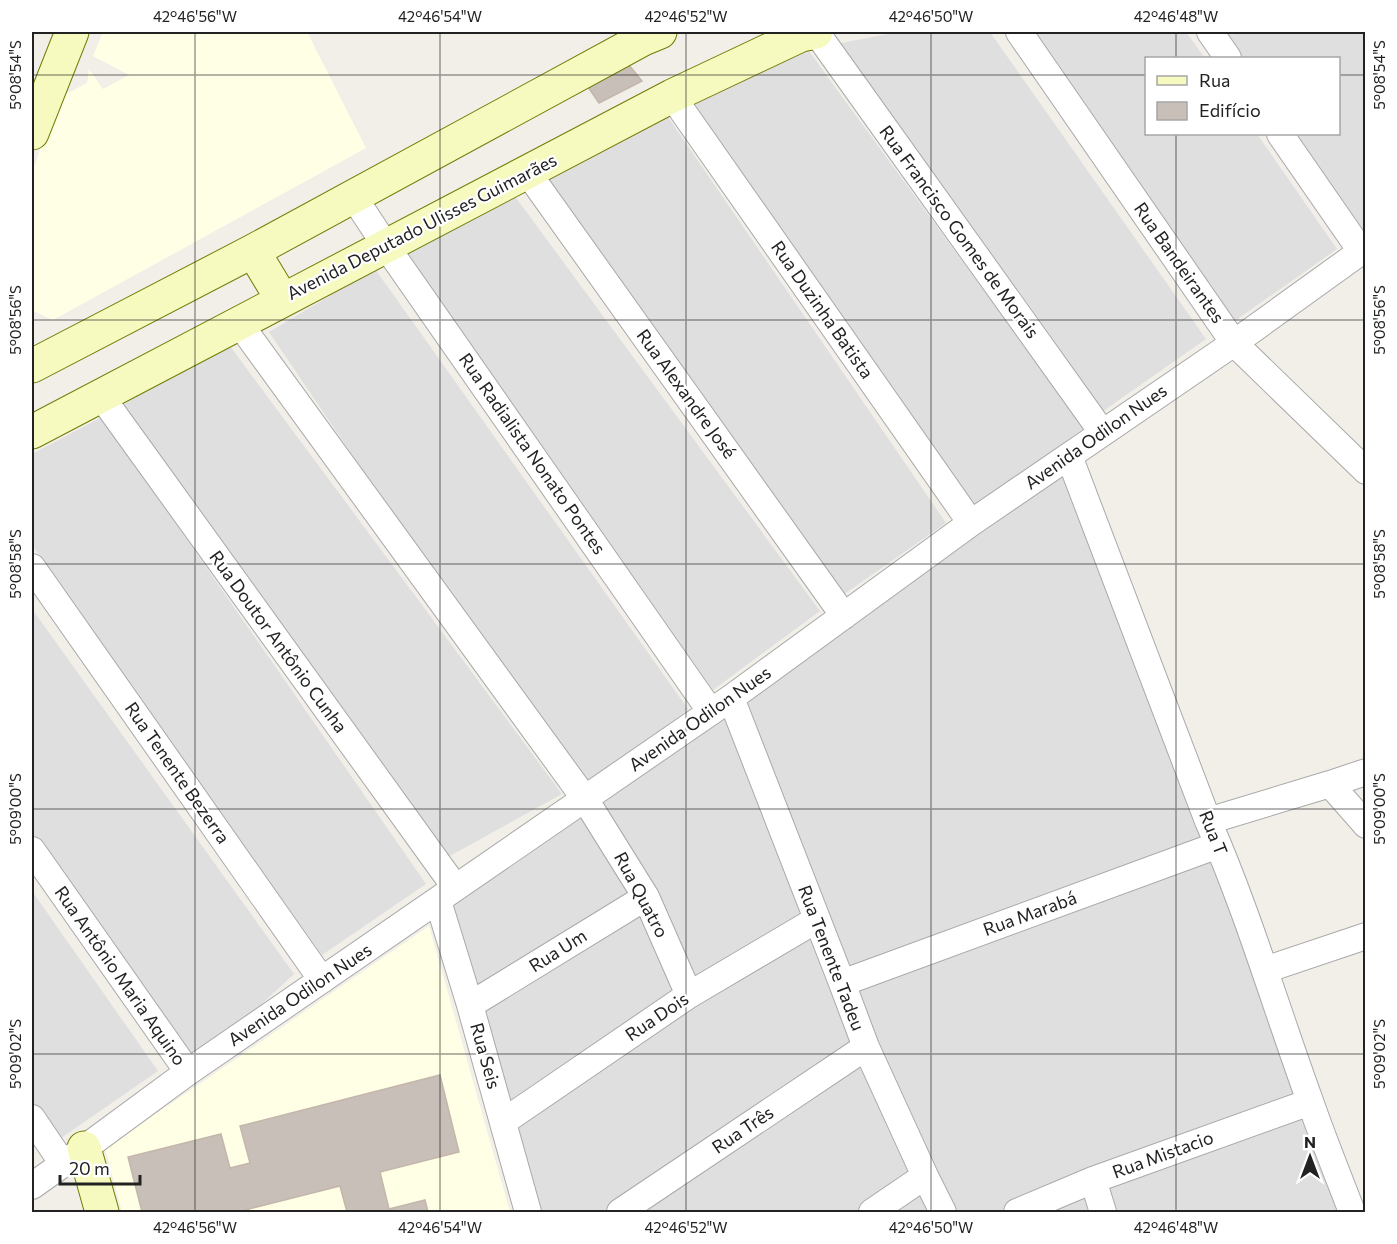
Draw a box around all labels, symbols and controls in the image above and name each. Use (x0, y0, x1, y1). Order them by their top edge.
text: 42°46'56"W (153, 7, 237, 25)
text: 42°46'54"W (398, 7, 482, 25)
text: 42°46'52"W (644, 7, 728, 25)
text: 42°46'50"W (889, 7, 973, 25)
text: 42°46'48"W (1134, 7, 1218, 25)
text: 5°08'54"S (6, 40, 24, 110)
text: 5°08'54"S (1370, 40, 1388, 110)
legend (1145, 57, 1340, 135)
text: Rua (1199, 69, 1230, 91)
text: Edifício (1199, 99, 1261, 121)
street label: Rua Francisco Gomes de Morais (875, 121, 1044, 342)
street label: Avenida Deputado Ulisses Guimarães (283, 148, 560, 304)
street label: Rua Bandeirantes (1130, 198, 1230, 327)
street label: Rua Duzinha Batista (767, 236, 879, 383)
text: 5°08'56"S (6, 285, 24, 355)
text: 5°08'56"S (1370, 285, 1388, 355)
street label: Rua Alexandre José (633, 324, 741, 462)
street label: Rua Radialista Nonato Pontes (455, 348, 611, 558)
street label: Avenida Odilon Nues (1020, 379, 1171, 494)
text: 5°08'58"S (6, 529, 24, 599)
text: 5°08'58"S (1370, 529, 1388, 599)
street label: Rua Doutor Antônio Cunha (205, 546, 352, 737)
street label: Avenida Odilon Nues (624, 661, 775, 776)
street label: Rua Tenente Bezerra (121, 697, 235, 848)
text: 5°09'00"S (6, 773, 24, 845)
text: 5°09'00"S (1370, 773, 1388, 845)
street label: Rua T (1195, 807, 1233, 858)
street label: Rua Quatro (610, 848, 674, 941)
street label: Rua Antônio Maria Aquino (50, 881, 191, 1069)
street label: Rua Tenente Tadeu (794, 882, 870, 1034)
street label: Rua Marabá (980, 886, 1079, 940)
street label: Rua Um (525, 924, 590, 976)
street label: Avenida Odilon Nues (223, 938, 375, 1050)
street label: Rua Dois (621, 987, 692, 1045)
text: 5°09'02"S (6, 1019, 24, 1089)
text: 5°09'02"S (1370, 1019, 1388, 1089)
street label: Rua Seis (466, 1020, 506, 1091)
street label: Rua Três (707, 1101, 777, 1158)
street label: Rua Mistacio (1109, 1126, 1216, 1183)
north arrow (1280, 1127, 1340, 1187)
text: N (1304, 1132, 1316, 1151)
scale bar (60, 1148, 140, 1186)
text: 20 m (69, 1157, 110, 1179)
text: 42°46'56"W (153, 1218, 237, 1236)
text: 42°46'54"W (398, 1218, 482, 1236)
text: 42°46'52"W (644, 1218, 728, 1236)
text: 42°46'50"W (889, 1218, 973, 1236)
text: 42°46'48"W (1134, 1218, 1218, 1236)

